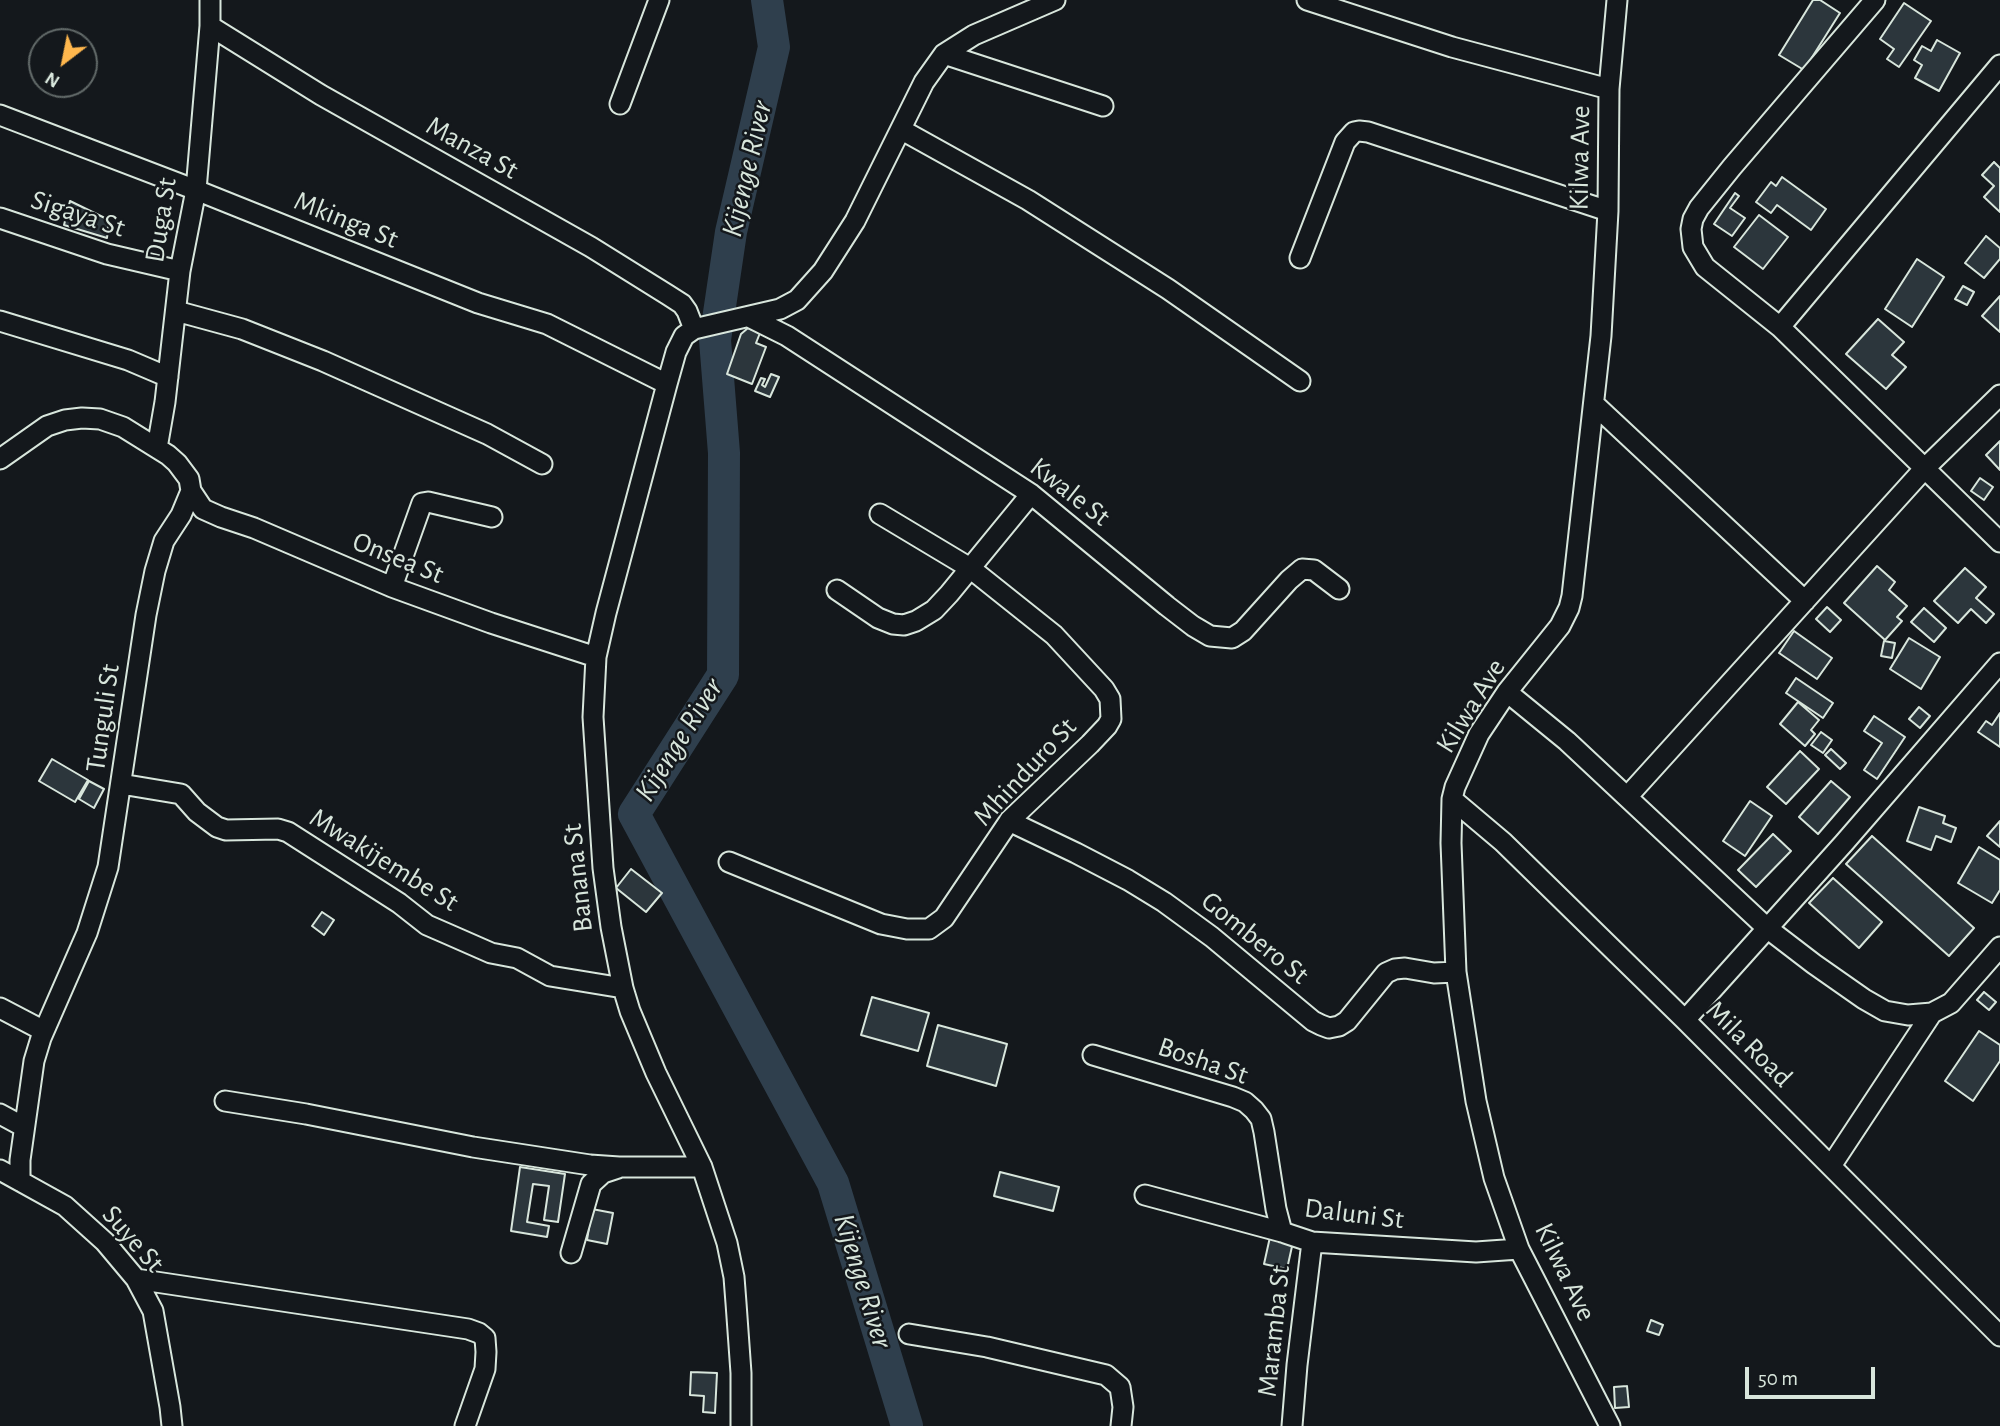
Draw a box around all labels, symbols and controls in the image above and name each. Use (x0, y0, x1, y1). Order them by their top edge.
north arrow (28, 28, 98, 98)
text: N (42, 68, 63, 91)
water label: Kijenge River (714, 97, 780, 241)
street label: Kilwa Ave (1562, 105, 1598, 211)
street label: Manza St (420, 109, 524, 187)
street label: Duga St (138, 175, 184, 265)
street label: Sigaya St (27, 183, 129, 245)
street label: Mkinga St (289, 184, 403, 256)
street label: Kwale St (1023, 450, 1117, 534)
street label: Onsea St (348, 525, 448, 591)
street label: Kilwa Ave (1429, 653, 1513, 759)
street label: Tunguli St (79, 662, 127, 774)
water label: Kijenge River (627, 672, 731, 808)
street label: Mhinduro St (966, 711, 1084, 833)
street label: Mwakijembe St (303, 801, 465, 919)
street label: Banana St (556, 822, 600, 934)
street label: Gombero St (1194, 884, 1316, 992)
street label: Mila Road (1699, 994, 1799, 1094)
street label: Bosha St (1154, 1030, 1252, 1092)
street label: Daluni St (1302, 1191, 1406, 1237)
street label: Suye St (95, 1198, 171, 1280)
water label: Kijenge River (826, 1209, 900, 1353)
street label: Kilwa Ave (1527, 1217, 1603, 1327)
street label: Maramba St (1250, 1263, 1298, 1399)
scale bar (1748, 1352, 1878, 1396)
text: 50 m (1758, 1368, 1798, 1389)

